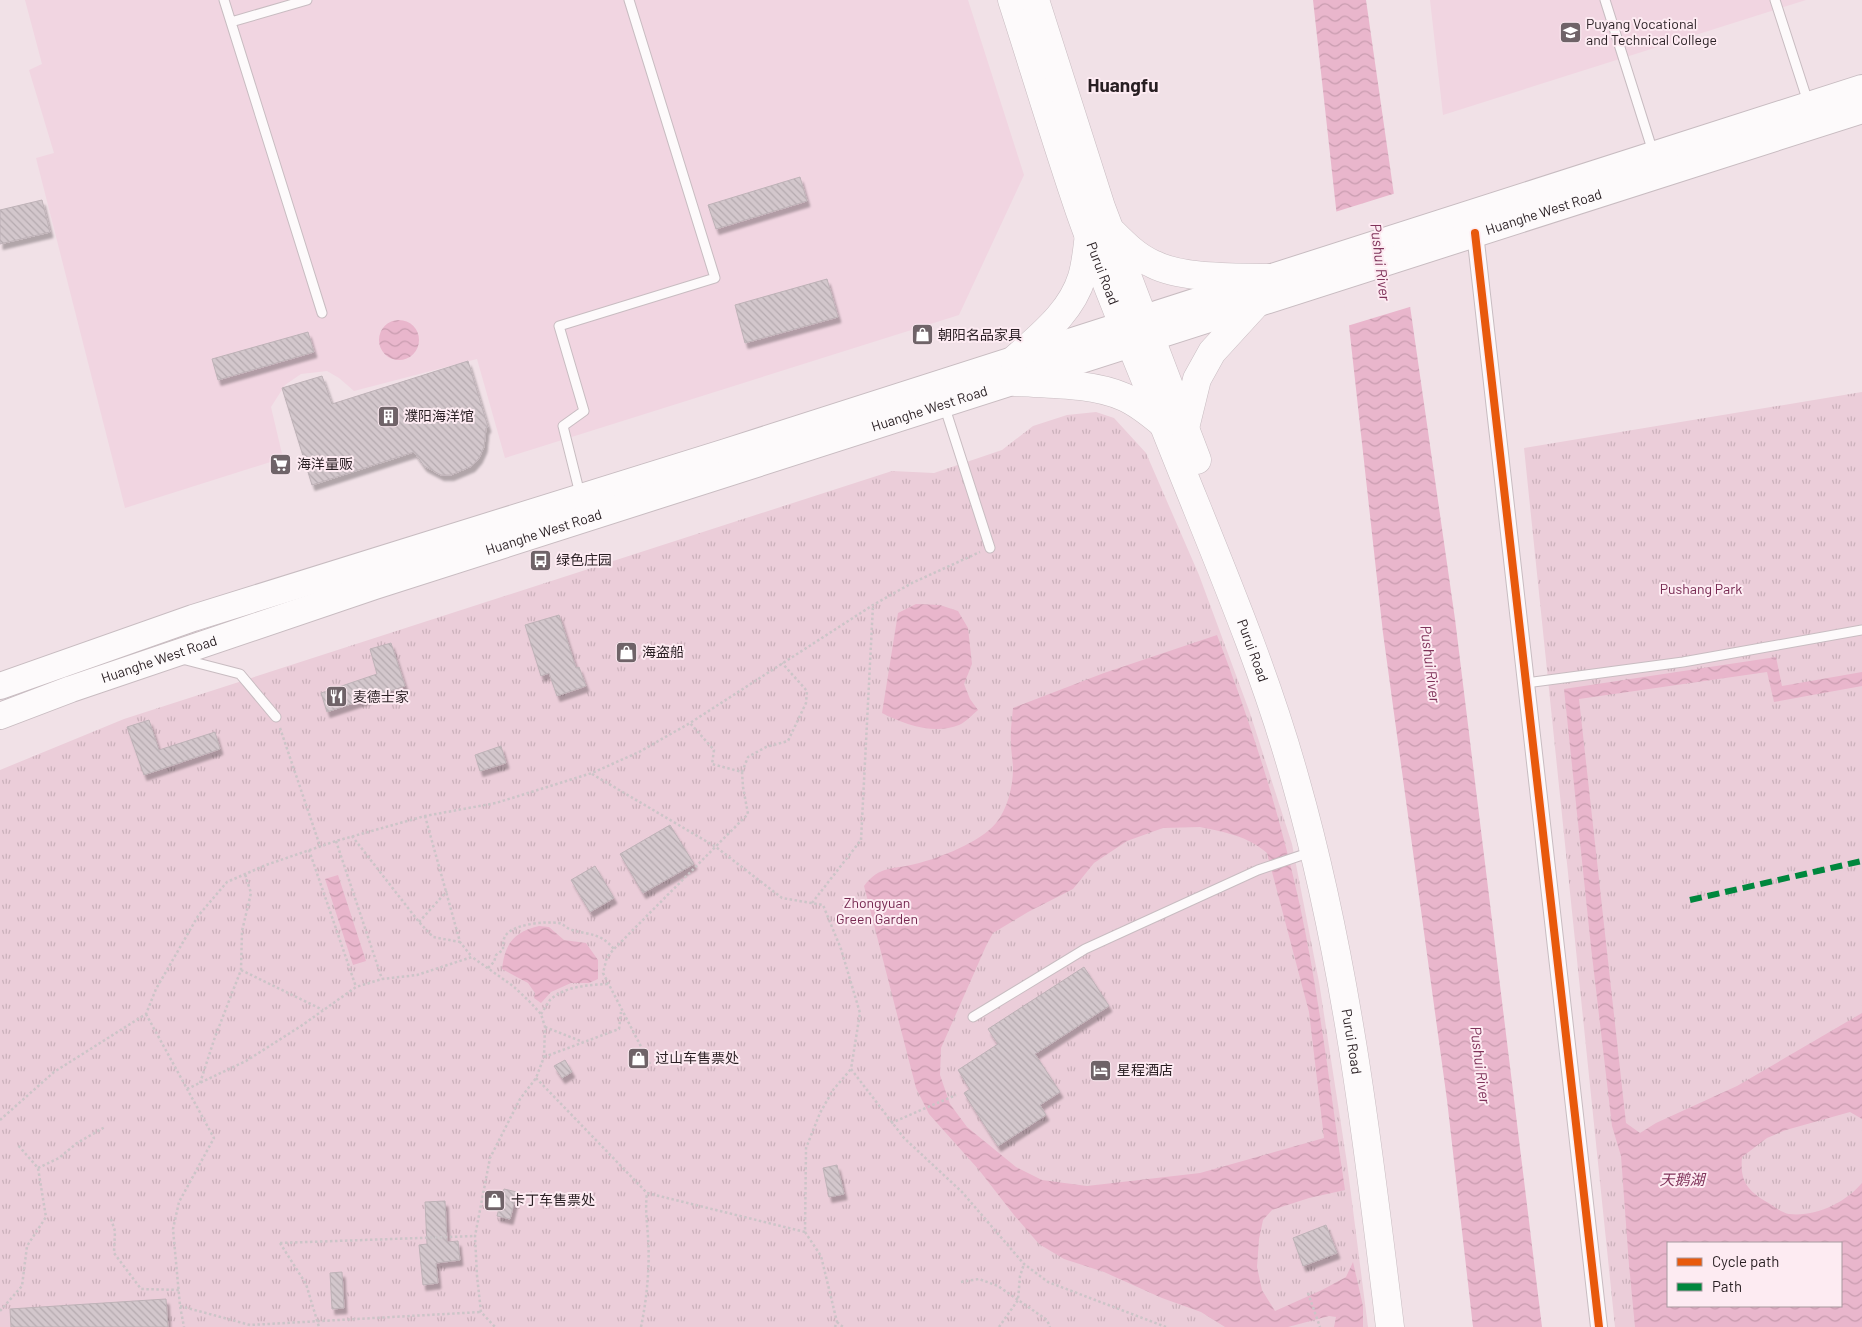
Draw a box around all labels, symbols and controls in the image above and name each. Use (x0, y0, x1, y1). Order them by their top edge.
place label: Puyang Vocational and Technical College (1586, 15, 1717, 48)
school or university icon: Puyang Vocational and Technical College (1558, 20, 1582, 44)
district label: Huangfu (1088, 73, 1158, 96)
street label: Huanghe West Road (1483, 185, 1604, 238)
water label: Pushui River (1367, 222, 1395, 302)
street label: Purui Road (1084, 239, 1123, 307)
shop icon: 朝阳名品家具 (910, 323, 934, 347)
place label: 朝阳名品家具 (938, 326, 1022, 343)
street label: Huanghe West Road (869, 381, 990, 435)
building icon: 濮阳海洋馆 (376, 404, 400, 428)
place label: 濮阳海洋馆 (404, 407, 474, 424)
supermarket icon: 海洋量贩 (269, 452, 293, 476)
place label: 海洋量贩 (297, 455, 353, 472)
street label: Huanghe West Road (483, 505, 604, 558)
bus stop icon: 绿色庄园 (528, 548, 552, 572)
place label: 绿色庄园 (556, 551, 612, 568)
park label: Pushang Park (1660, 580, 1742, 597)
street label: Purui Road (1234, 616, 1273, 684)
water label: Pushui River (1417, 624, 1445, 704)
street label: Huanghe West Road (99, 631, 219, 686)
shop icon: 海盗船 (614, 640, 638, 664)
place label: 海盗船 (642, 643, 684, 660)
restaurant icon: 麦德士家 (325, 685, 349, 709)
place label: 麦德士家 (353, 688, 409, 705)
park label: Zhongyuan Green Garden (836, 894, 918, 927)
street label: Purui Road (1338, 1008, 1366, 1075)
water label: Pushui River (1467, 1025, 1495, 1105)
shop icon: 过山车售票处 (627, 1046, 651, 1070)
place label: 过山车售票处 (655, 1049, 739, 1066)
hotel icon: 星程酒店 (1089, 1058, 1113, 1082)
place label: 星程酒店 (1117, 1061, 1173, 1078)
water label: 天鹅湖 (1659, 1170, 1706, 1188)
shop icon: 卡丁车售票处 (483, 1188, 507, 1212)
place label: 卡丁车售票处 (511, 1191, 595, 1208)
legend (1667, 1242, 1842, 1307)
text: Cycle path (1712, 1252, 1779, 1270)
text: Path (1712, 1277, 1742, 1295)

